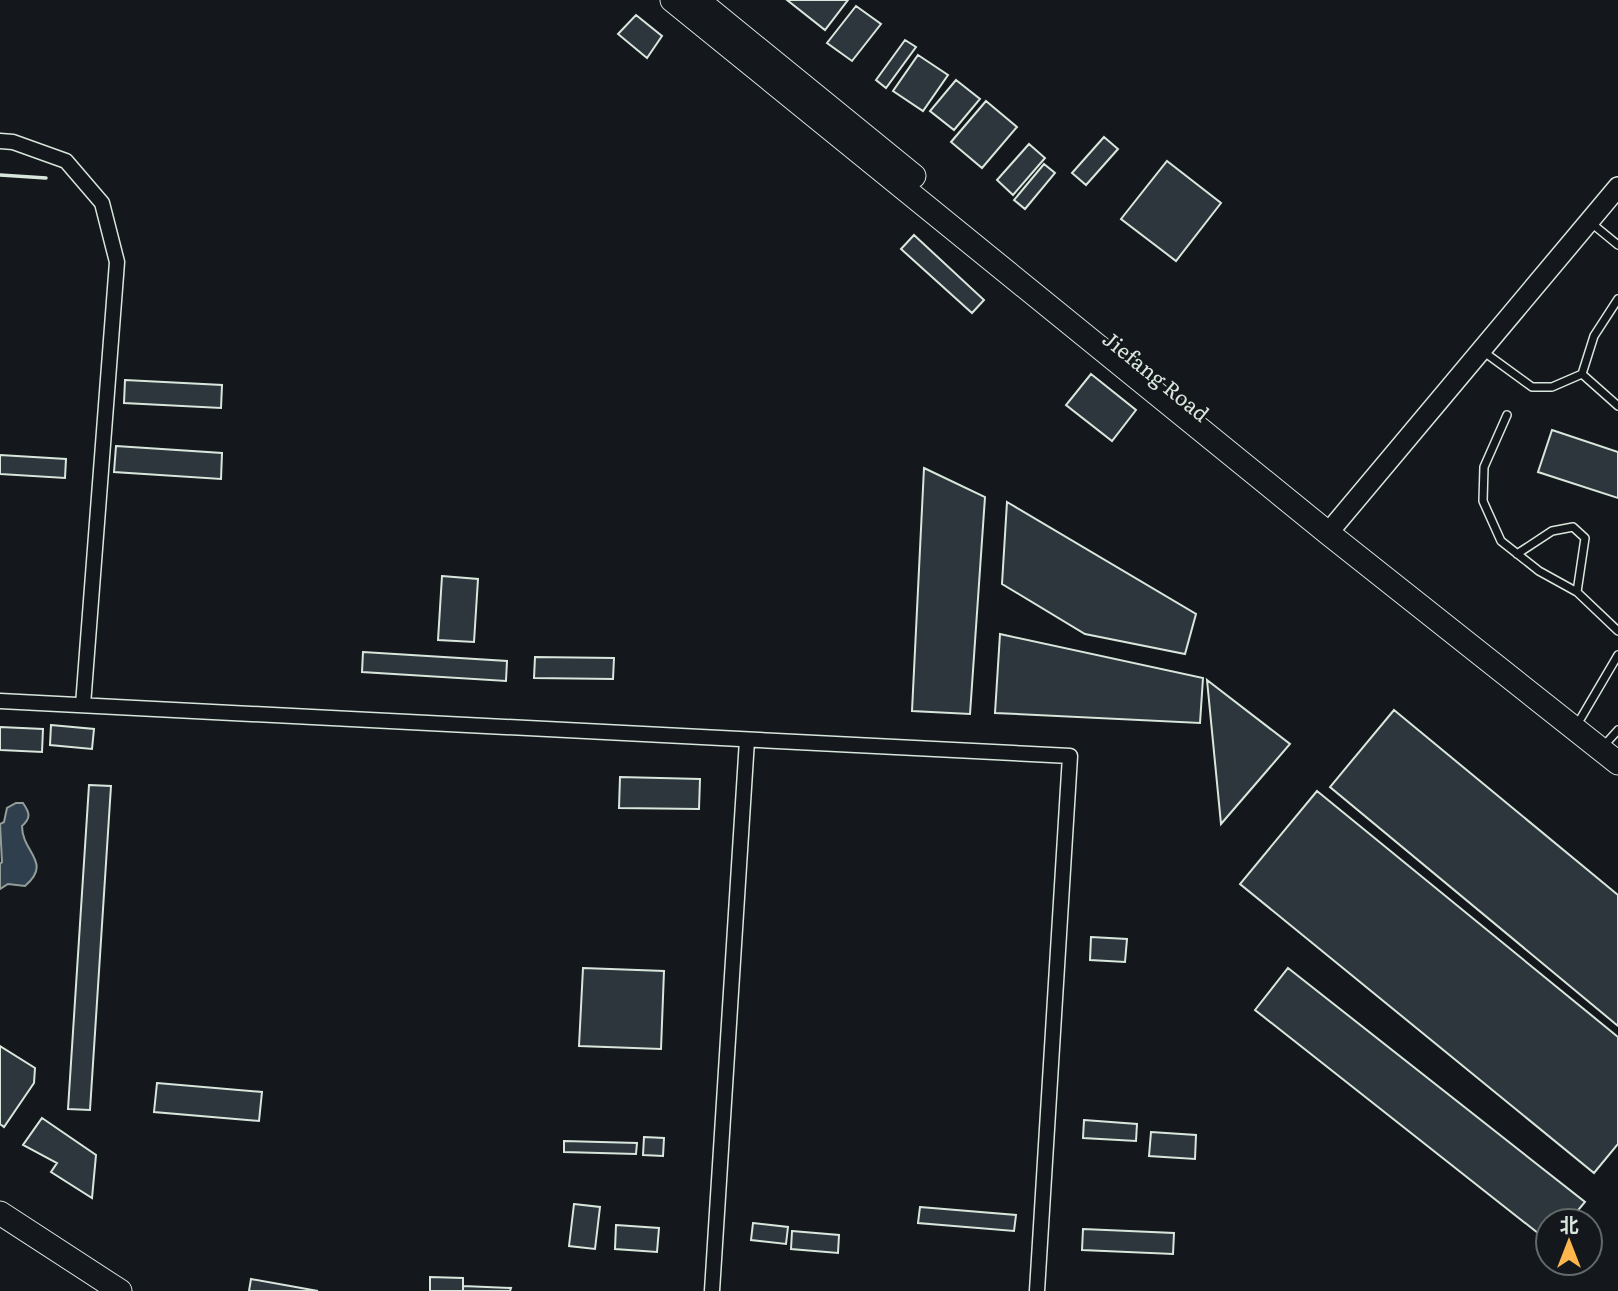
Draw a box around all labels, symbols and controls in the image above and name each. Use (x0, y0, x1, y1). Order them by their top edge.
street label: Jiefang Road (1097, 322, 1217, 428)
north arrow (1534, 1207, 1604, 1277)
text: 北 (1559, 1210, 1579, 1238)

